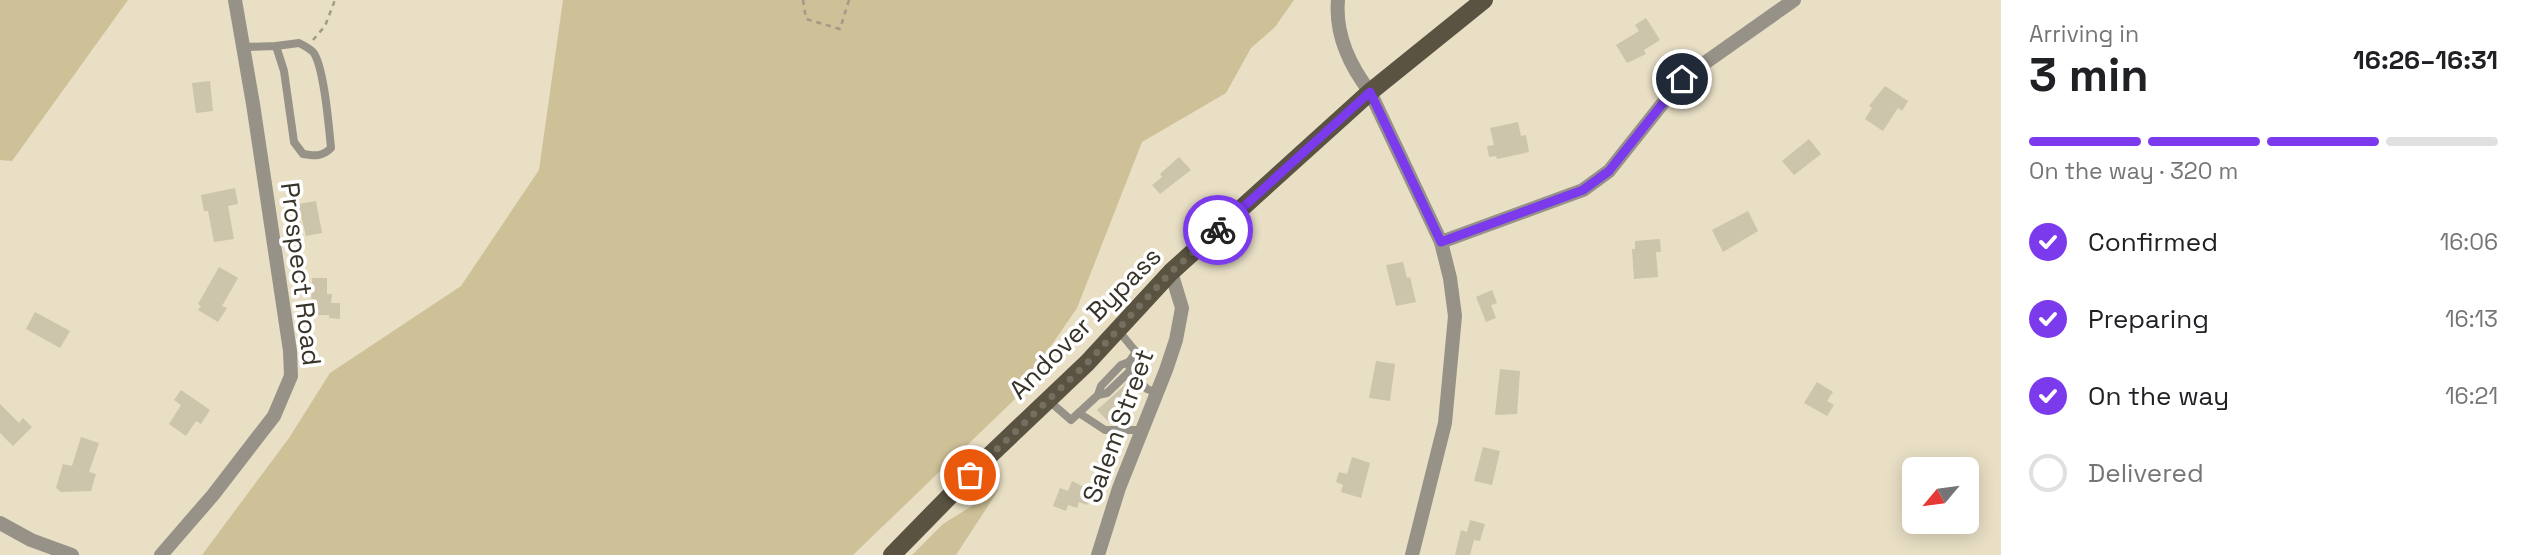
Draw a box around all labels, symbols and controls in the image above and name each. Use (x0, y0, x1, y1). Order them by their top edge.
text: Arriving in (2029, 19, 2139, 49)
text: 16:26–16:31 (2353, 43, 2498, 77)
text: 3 min (2029, 46, 2149, 104)
pin (1652, 49, 1712, 109)
icon: home (1663, 60, 1701, 98)
text: On the way · 320 m (2029, 156, 2238, 186)
street label: Prospect Road (273, 180, 329, 368)
courier (1183, 195, 1253, 265)
icon: bike (1199, 211, 1237, 249)
icon: check (2029, 223, 2067, 261)
text: Confirmed (2088, 225, 2218, 259)
text: 16:06 (2440, 227, 2498, 257)
street label: Andover Bypass (1002, 240, 1168, 406)
icon: check (2029, 300, 2067, 338)
text: Preparing (2088, 302, 2209, 336)
text: 16:13 (2445, 304, 2498, 334)
street label: Salem Street (1074, 344, 1162, 508)
icon: check (2029, 377, 2067, 415)
text: On the way (2088, 379, 2229, 413)
text: 16:21 (2445, 381, 2498, 411)
pin (940, 445, 1000, 505)
icon: bag (951, 456, 989, 494)
text: Delivered (2088, 456, 2204, 490)
north arrow (1902, 457, 1979, 534)
map controls (1902, 457, 1979, 534)

